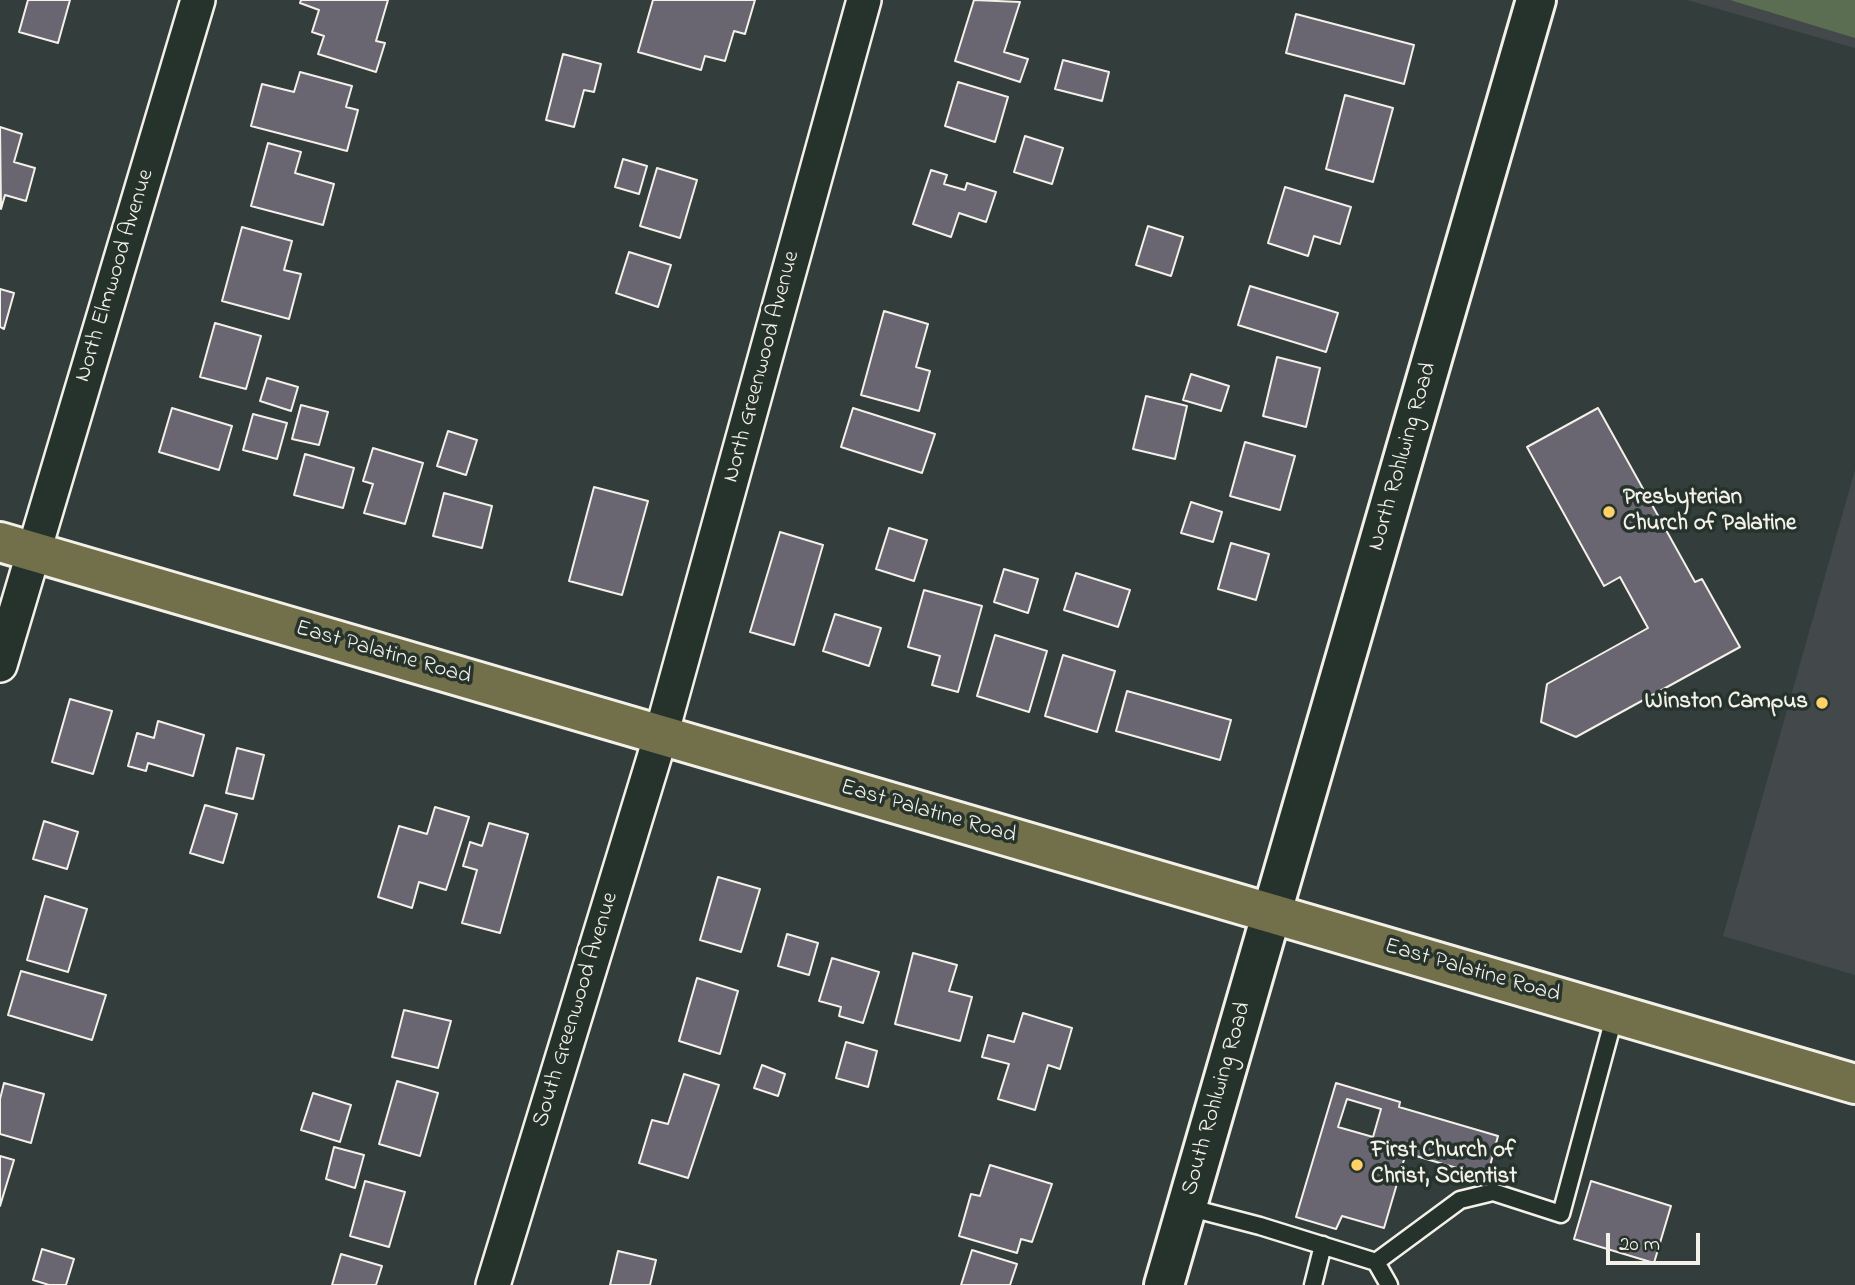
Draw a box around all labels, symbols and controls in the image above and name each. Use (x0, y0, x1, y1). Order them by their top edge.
street label: North Elmwood Avenue (71, 166, 161, 386)
street label: North Greenwood Avenue (719, 248, 807, 486)
street label: North Rohlwing Road (1364, 360, 1444, 554)
place label: Presbyterian Church of Palatine (1623, 485, 1796, 539)
marker: Presbyterian Church of Palatine (1601, 504, 1617, 520)
street label: East Palatine Road (292, 616, 474, 692)
place label: Winston Campus (1645, 689, 1808, 717)
marker: Winston Campus (1814, 695, 1830, 711)
street label: East Palatine Road (837, 775, 1019, 851)
street label: South Greenwood Avenue (528, 889, 626, 1131)
street label: East Palatine Road (1381, 934, 1563, 1010)
street label: South Rohlwing Road (1177, 999, 1259, 1199)
place label: First Church of Christ, Scientist (1371, 1138, 1517, 1192)
marker: First Church of Christ, Scientist (1349, 1157, 1365, 1173)
scale bar (1610, 1218, 1704, 1262)
text: 20 m (1619, 1230, 1660, 1260)

